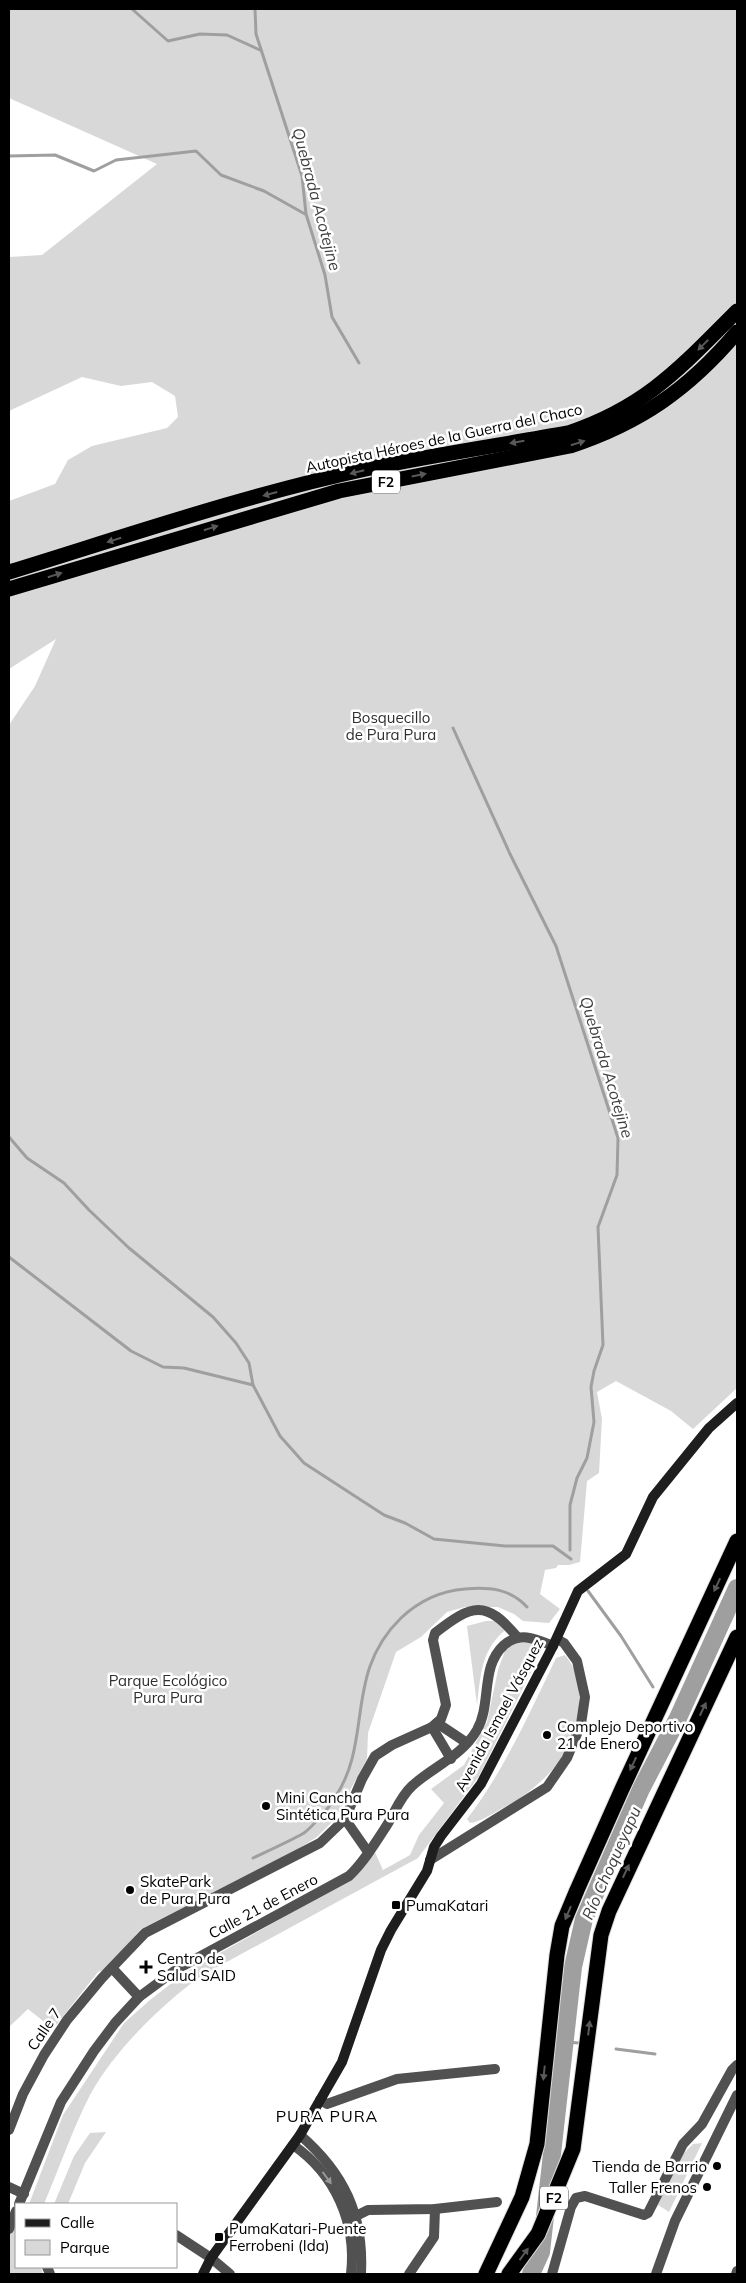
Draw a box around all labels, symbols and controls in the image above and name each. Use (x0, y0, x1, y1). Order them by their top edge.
water label: Quebrada Acotejine (288, 125, 346, 273)
one-way arrow (697, 339, 709, 351)
street label: Autopista Héroes de la Guerra del Chaco (304, 399, 584, 477)
one-way arrow (509, 439, 525, 447)
one-way arrow (571, 439, 586, 446)
one-way arrow (350, 468, 365, 476)
road number: F2 (372, 471, 400, 494)
one-way arrow (412, 471, 428, 479)
one-way arrow (262, 491, 277, 499)
one-way arrow (204, 524, 219, 532)
one-way arrow (106, 537, 121, 545)
one-way arrow (48, 571, 63, 579)
park label: Bosquecillo de Pura Pura (346, 708, 436, 744)
water label: Quebrada Acotejine (576, 994, 638, 1140)
one-way arrow (712, 1578, 720, 1592)
street label: Avenida Ismael Vásquez (451, 1635, 548, 1795)
park label: Parque Ecológico Pura Pura (109, 1671, 227, 1707)
one-way arrow (699, 1701, 708, 1716)
place label: Complejo Deportivo 21 de Enero (557, 1717, 693, 1753)
marker: Complejo Deportivo 21 de Enero (541, 1729, 553, 1741)
one-way arrow (629, 1757, 637, 1771)
place label: Mini Cancha Sintética Pura Pura (276, 1788, 409, 1824)
marker: Mini Cancha Sintética Pura Pura (260, 1800, 272, 1812)
water label: Río Choqueyapu (577, 1803, 645, 1923)
one-way arrow (622, 1864, 630, 1878)
street label: Calle 21 de Enero (205, 1869, 321, 1943)
place label: SkatePark de Pura Pura (140, 1872, 230, 1908)
marker: SkatePark de Pura Pura (124, 1884, 136, 1896)
place label: PumaKatari (406, 1896, 488, 1915)
marker: PumaKatari (390, 1899, 402, 1911)
one-way arrow (563, 1906, 571, 1920)
place label: Centro de Salud SAID (157, 1949, 236, 1985)
marker: Centro de Salud SAID (139, 1960, 153, 1974)
street label: Calle 7 (23, 2004, 65, 2054)
one-way arrow (586, 2020, 594, 2036)
one-way arrow (540, 2066, 548, 2082)
district label: PURA PURA (276, 2106, 378, 2126)
place label: Tienda de Barrio (592, 2157, 707, 2176)
marker: Tienda de Barrio (711, 2160, 723, 2172)
one-way arrow (322, 2171, 332, 2185)
place label: Taller Frenos (609, 2178, 697, 2197)
marker: Taller Frenos (701, 2181, 713, 2193)
road number: F2 (540, 2186, 568, 2210)
legend (15, 2203, 178, 2268)
text: Calle (60, 2213, 94, 2232)
place label: PumaKatari-Puente Ferrobeni (Ida) (229, 2219, 366, 2255)
marker: PumaKatari-Puente Ferrobeni (Ida) (213, 2231, 225, 2243)
text: Parque (60, 2238, 110, 2257)
one-way arrow (518, 2248, 529, 2261)

